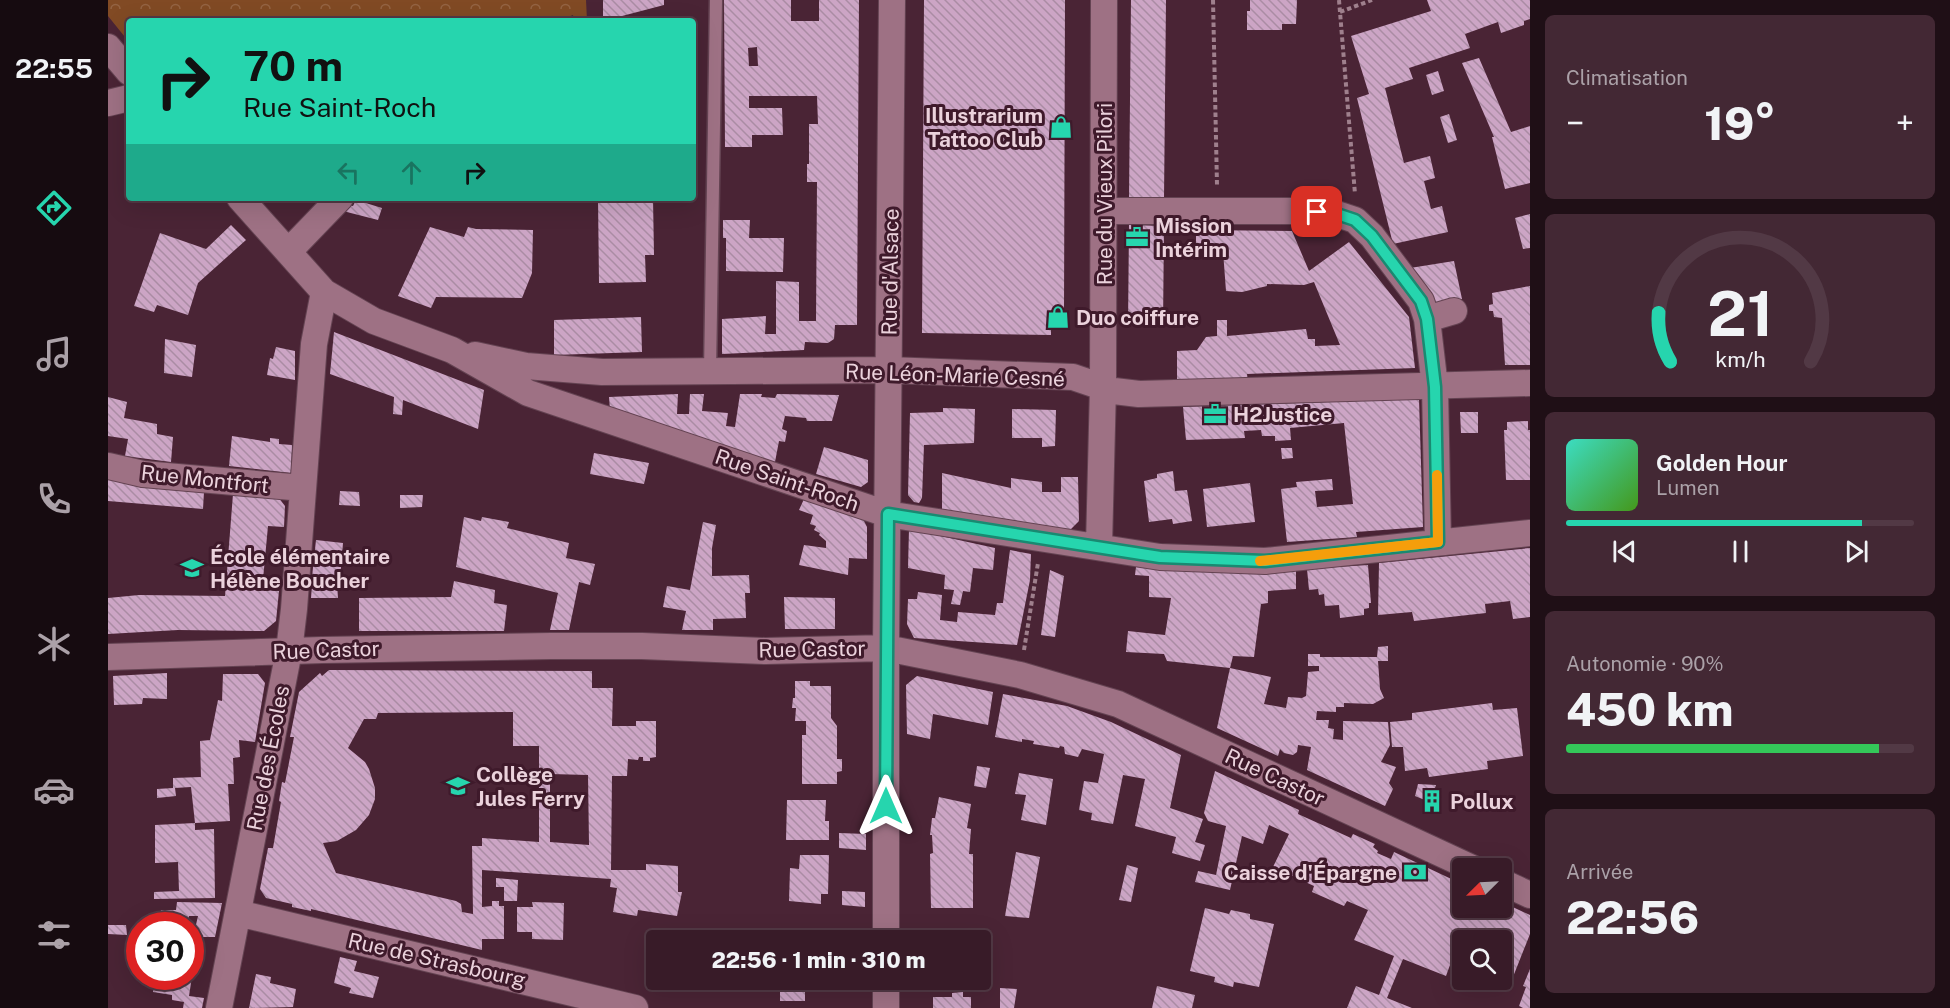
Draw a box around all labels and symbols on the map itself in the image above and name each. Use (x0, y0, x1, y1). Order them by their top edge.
place label: Illustrarium Tattoo Club (925, 103, 1043, 152)
street label: Rue du Vieux Pilori (1092, 103, 1117, 285)
shop icon: Illustrarium Tattoo Club (1048, 114, 1074, 140)
pin (1291, 186, 1342, 237)
street label: Rue d'Alsace (876, 208, 904, 336)
place label: Mission Intérim (1155, 213, 1232, 262)
office icon: Mission Intérim (1124, 224, 1150, 250)
shop icon: Duo coiffure (1045, 304, 1071, 330)
place label: Duo coiffure (1076, 305, 1199, 330)
street label: Rue Léon-Marie Cesné (845, 359, 1065, 391)
office icon: H2Justice (1202, 401, 1228, 427)
place label: H2Justice (1233, 402, 1332, 427)
street label: Rue Saint-Roch (712, 444, 862, 516)
street label: Rue Montfort (140, 460, 270, 498)
place label: École élémentaire Hélène Boucher (210, 544, 390, 593)
school or university icon: École élémentaire Hélène Boucher (179, 555, 205, 581)
street label: Rue Castor (272, 636, 380, 664)
street label: Rue Castor (758, 636, 866, 662)
street label: Rue des Écoles (242, 683, 294, 833)
street label: Rue Castor (1221, 743, 1329, 811)
place label: Collège Jules Ferry (476, 762, 585, 811)
school or university icon: Collège Jules Ferry (445, 773, 471, 799)
position arrow (854, 774, 918, 838)
building icon: Pollux (1419, 788, 1445, 814)
place label: Pollux (1450, 789, 1514, 814)
north arrow (1452, 858, 1512, 918)
bank icon: Caisse d'Épargne (1402, 859, 1428, 885)
place label: Caisse d'Épargne (1224, 860, 1397, 885)
speed limit sign: 30 (126, 912, 204, 990)
street label: Rue de Strasbourg (346, 927, 528, 993)

